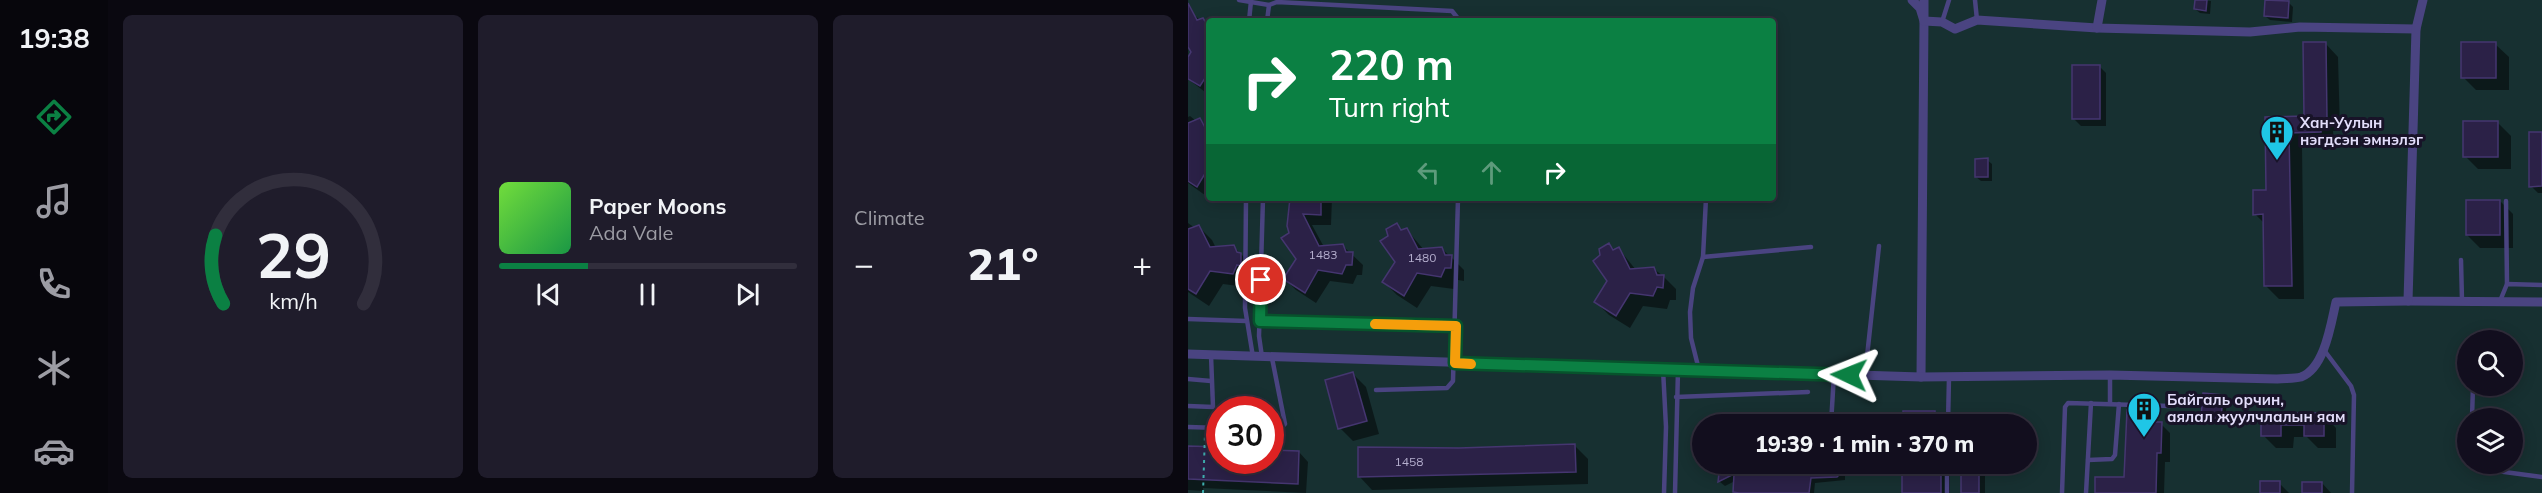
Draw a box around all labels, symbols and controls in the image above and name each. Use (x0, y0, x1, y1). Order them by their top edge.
text: 19:38 (18, 21, 90, 55)
text: 220 m (1329, 38, 1454, 91)
icon: right (1230, 42, 1308, 120)
text: Turn right (1329, 90, 1449, 124)
icon: directions (33, 96, 75, 138)
place label: Хан-Уулын нэгдсэн эмнэлэг (2299, 113, 2423, 149)
building icon: Хан-Уулын нэгдсэн эмнэлэг (2259, 114, 2295, 161)
icon: left (1412, 156, 1445, 189)
icon: ahead (1475, 156, 1508, 189)
icon: right (1538, 156, 1571, 189)
icon: music (33, 180, 75, 222)
text: Paper Moons (589, 192, 727, 220)
text: Climate (854, 205, 925, 230)
text: 29 (256, 215, 330, 294)
text: Ada Vale (589, 220, 673, 245)
text: 21° (967, 235, 1039, 291)
text: − (854, 243, 874, 284)
text: + (1132, 243, 1152, 284)
house number: 1483 (1309, 247, 1337, 262)
house number: 1480 (1408, 250, 1436, 265)
pin (1235, 254, 1286, 305)
icon: phone (33, 263, 75, 305)
icon: arrive (1244, 263, 1277, 296)
icon: previous (532, 278, 565, 311)
icon: pause (631, 278, 664, 311)
icon: next (731, 278, 764, 311)
text: km/h (269, 287, 317, 314)
map controls (2457, 330, 2523, 474)
button: search (2457, 330, 2523, 396)
position arrow (1817, 343, 1881, 407)
icon: climate (33, 347, 75, 389)
place label: Байгаль орчин, аялал жуулчлалын яам (2167, 390, 2345, 426)
building icon: Байгаль орчин, аялал жуулчлалын яам (2126, 391, 2162, 438)
speed limit sign: 30 (1206, 396, 1284, 474)
button: layers (2457, 408, 2523, 474)
icon: car (33, 430, 75, 472)
text: 19:39 · 1 min · 370 m (1755, 430, 1974, 458)
house number: 1458 (1395, 454, 1423, 469)

